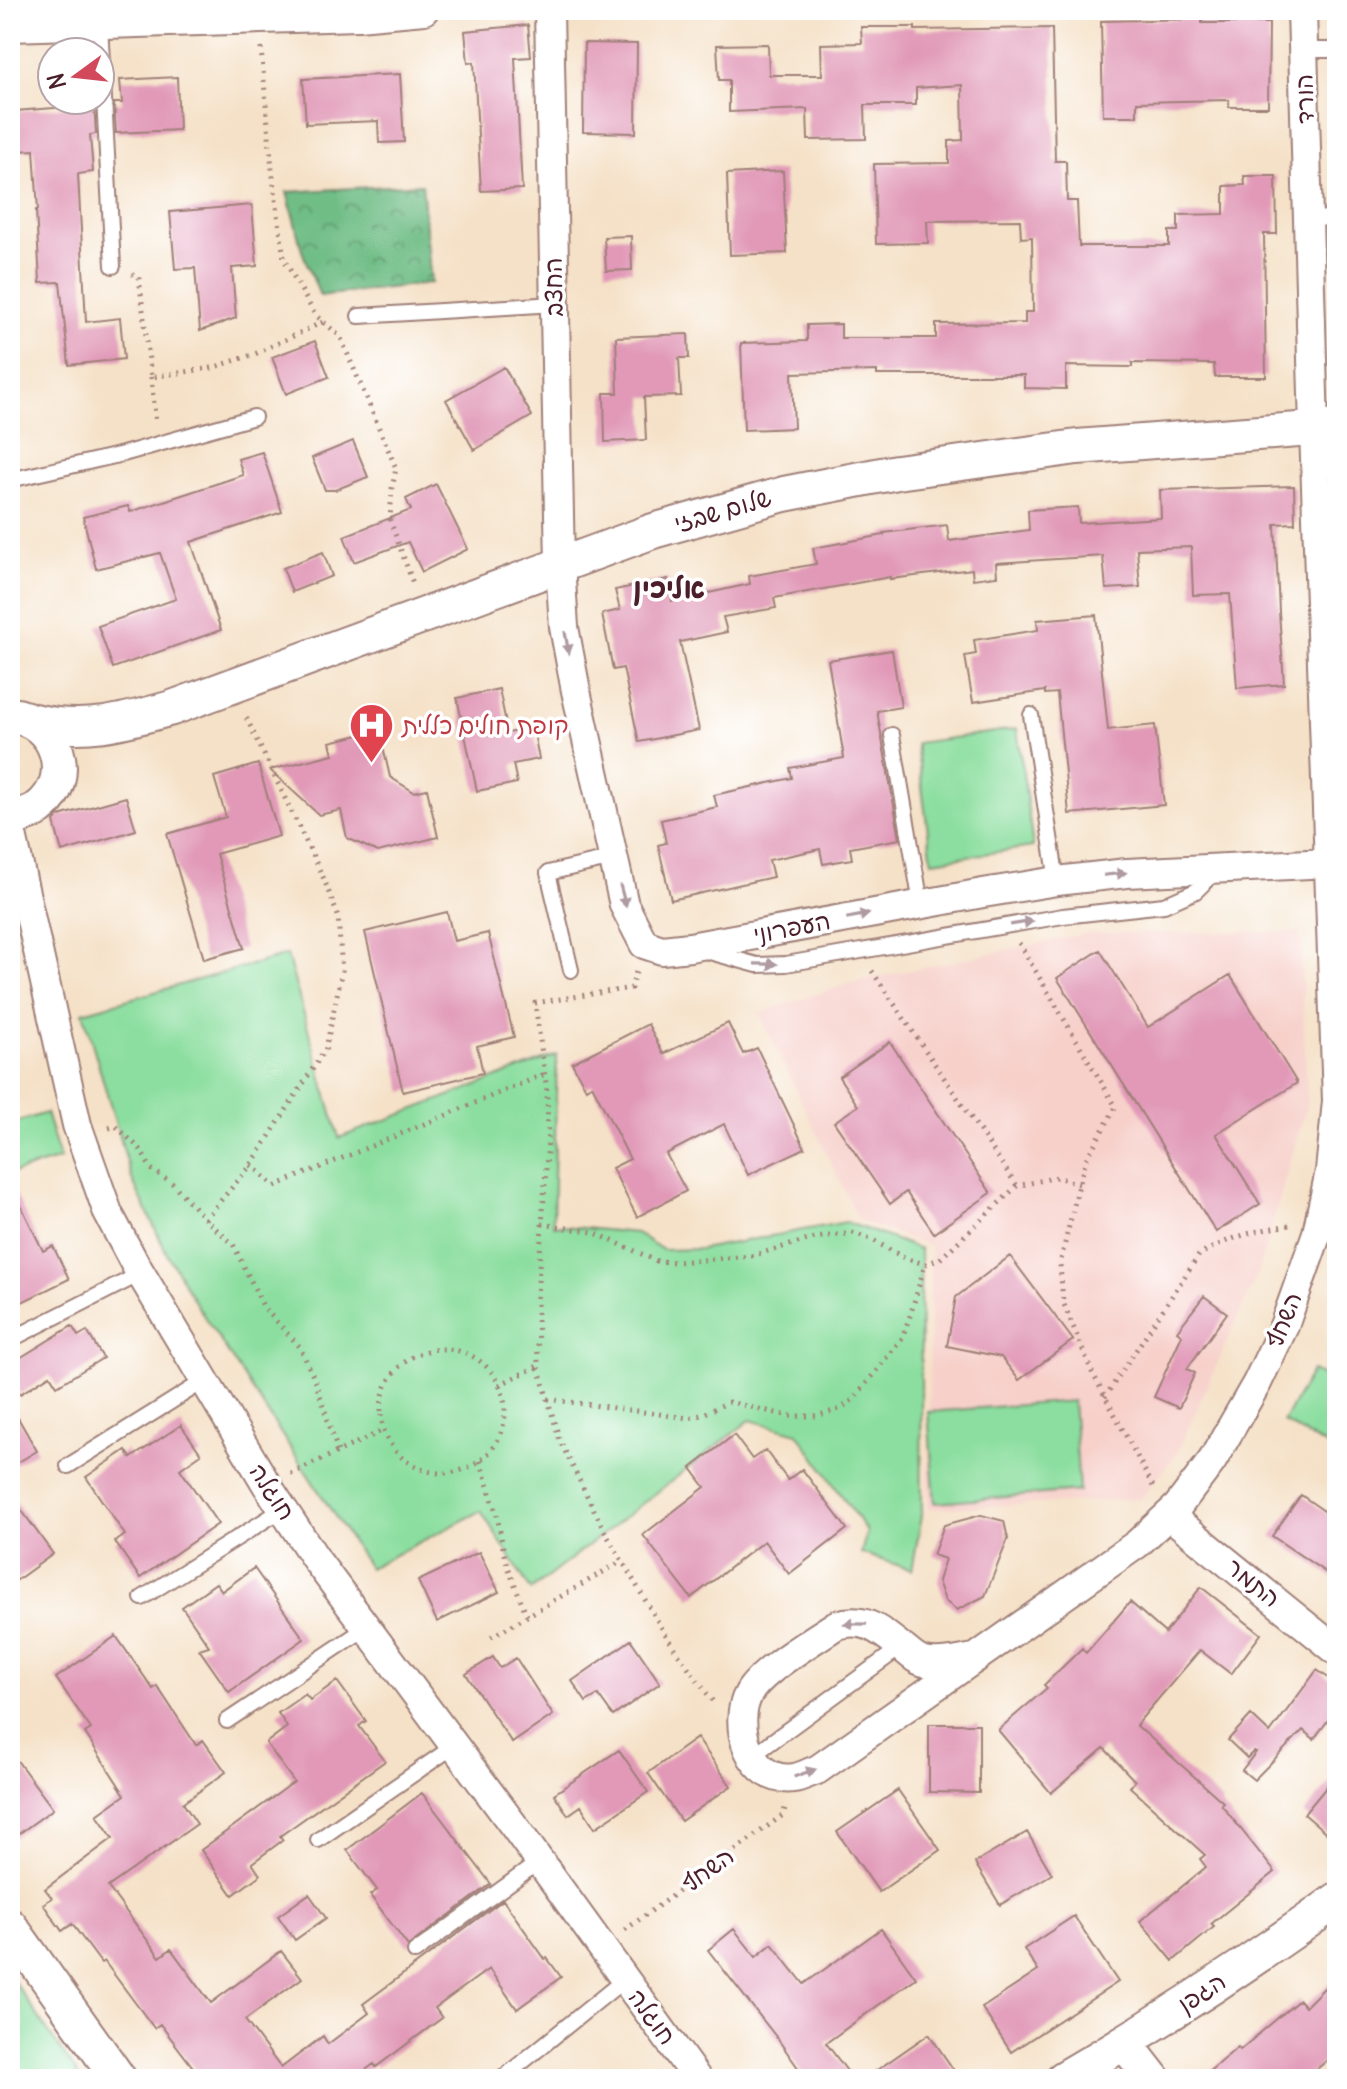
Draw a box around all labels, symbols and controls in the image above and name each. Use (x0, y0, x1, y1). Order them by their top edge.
north arrow (36, 36, 116, 116)
text: N (41, 70, 72, 92)
street label: הורד (1288, 74, 1320, 124)
street label: החצב (537, 257, 569, 317)
street label: שלום שבזי (671, 482, 775, 538)
district label: אליכין (633, 570, 705, 606)
one-way arrow (562, 630, 574, 655)
hospital icon: קופת חולים כללית (347, 702, 395, 765)
place label: קופת חולים כללית (400, 710, 569, 741)
one-way arrow (1103, 867, 1128, 880)
one-way arrow (617, 884, 629, 909)
street label: העפרוני (751, 905, 833, 949)
one-way arrow (846, 909, 871, 921)
one-way arrow (1010, 916, 1035, 929)
one-way arrow (754, 958, 779, 970)
street label: השחף (1258, 1287, 1308, 1352)
street label: חוגלה (243, 1457, 302, 1526)
street label: התמר (1221, 1551, 1287, 1613)
one-way arrow (842, 1617, 867, 1630)
one-way arrow (793, 1767, 817, 1779)
street label: השחף (675, 1840, 740, 1898)
street label: הגפן (1172, 1966, 1232, 2020)
street label: חוגלה (623, 1983, 683, 2050)

